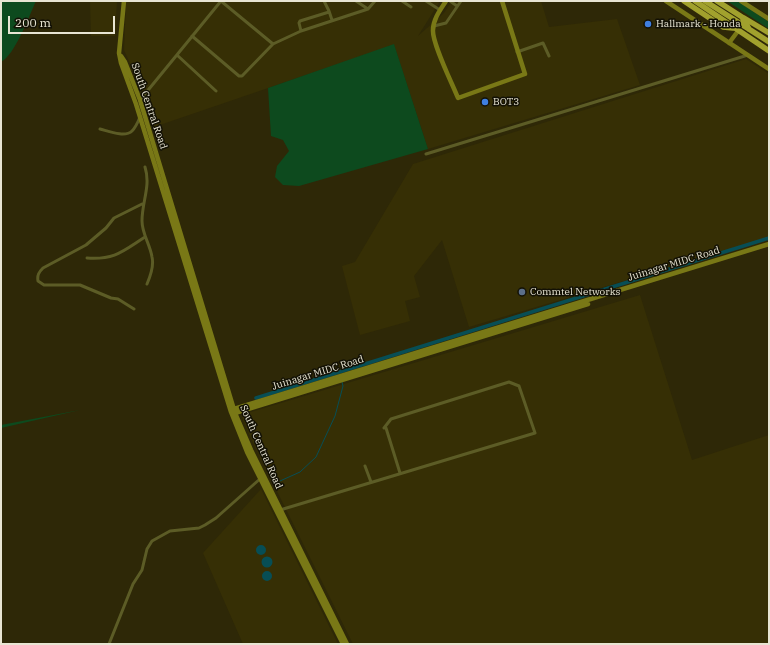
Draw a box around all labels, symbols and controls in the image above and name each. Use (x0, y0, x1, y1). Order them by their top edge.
scale bar (10, 8, 117, 34)
text: 200 m (15, 15, 51, 30)
place label: Hallmark - Honda (656, 18, 741, 30)
marker: Hallmark - Honda (643, 19, 653, 29)
street label: South Central Road (129, 61, 169, 151)
place label: BOT3 (493, 96, 519, 108)
marker: BOT3 (480, 97, 490, 107)
street label: Juinagar MIDC Road (627, 244, 721, 284)
place label: Commtel Networks (530, 286, 620, 298)
marker: Commtel Networks (517, 287, 527, 297)
street label: Juinagar MIDC Road (271, 353, 365, 393)
street label: South Central Road (237, 403, 285, 491)

